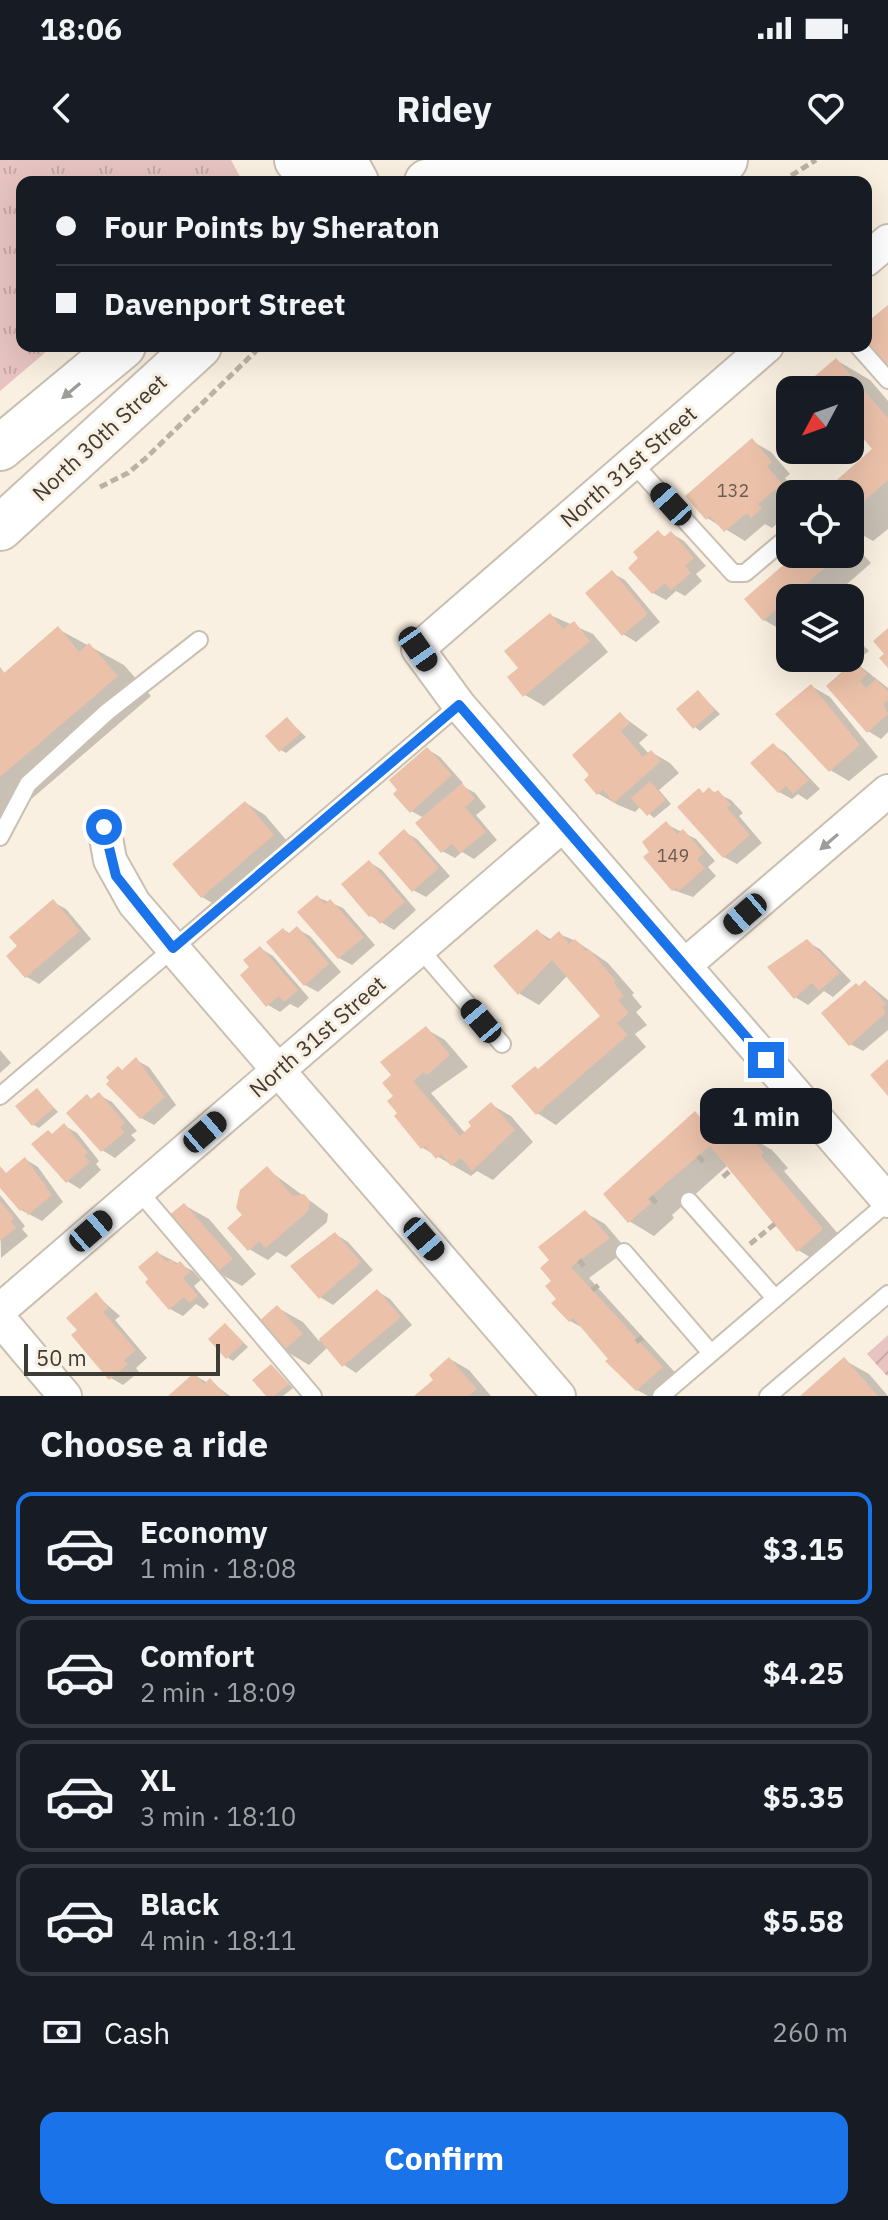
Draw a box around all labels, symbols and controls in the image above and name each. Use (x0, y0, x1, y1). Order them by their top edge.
text: 18:06 (40, 9, 122, 48)
text: Ridey (396, 85, 492, 132)
icon: back (40, 86, 84, 130)
icon: heart (804, 86, 848, 130)
text: Four Points by Sheraton (104, 207, 440, 246)
text: Davenport Street (104, 284, 346, 323)
street label: North 30th Street (26, 367, 172, 507)
north arrow (776, 376, 864, 464)
map controls (776, 376, 864, 672)
one-way arrow (61, 382, 81, 399)
street label: North 31st Street (554, 399, 702, 533)
car (646, 478, 696, 530)
house number: 132 (717, 479, 749, 502)
button: locate (776, 480, 864, 568)
button: layers (776, 584, 864, 672)
car (394, 622, 442, 676)
route start (86, 809, 122, 845)
one-way arrow (819, 833, 839, 850)
house number: 149 (657, 844, 689, 867)
car (719, 889, 771, 939)
street label: North 31st Street (243, 969, 391, 1103)
car (456, 995, 506, 1047)
route end (748, 1042, 784, 1078)
callout: 1 min (700, 1088, 832, 1144)
text: 1 min (732, 1099, 800, 1133)
car (179, 1107, 231, 1157)
car (65, 1206, 117, 1256)
car (399, 1213, 449, 1265)
scale bar (24, 1340, 220, 1376)
text: 50 m (36, 1343, 87, 1372)
text: Choose a ride (40, 1420, 268, 1467)
icon: car (44, 1512, 116, 1584)
text: Economy (140, 1512, 268, 1551)
text: $3.15 (763, 1529, 844, 1568)
text: 1 min · 18:08 (140, 1551, 296, 1585)
icon: car (44, 1636, 116, 1708)
text: Comfort (140, 1636, 255, 1675)
text: $4.25 (763, 1653, 844, 1692)
text: 2 min · 18:09 (140, 1675, 296, 1709)
icon: car (44, 1760, 116, 1832)
text: XL (140, 1760, 176, 1799)
text: $5.35 (763, 1777, 844, 1816)
text: 3 min · 18:10 (140, 1799, 296, 1833)
icon: car (44, 1884, 116, 1956)
text: Black (140, 1884, 219, 1923)
text: $5.58 (763, 1901, 844, 1940)
text: 4 min · 18:11 (140, 1923, 296, 1957)
icon: cash (40, 2010, 84, 2054)
text: Cash (104, 2013, 170, 2052)
text: 260 m (772, 2015, 848, 2049)
button: Confirm (40, 2112, 848, 2204)

